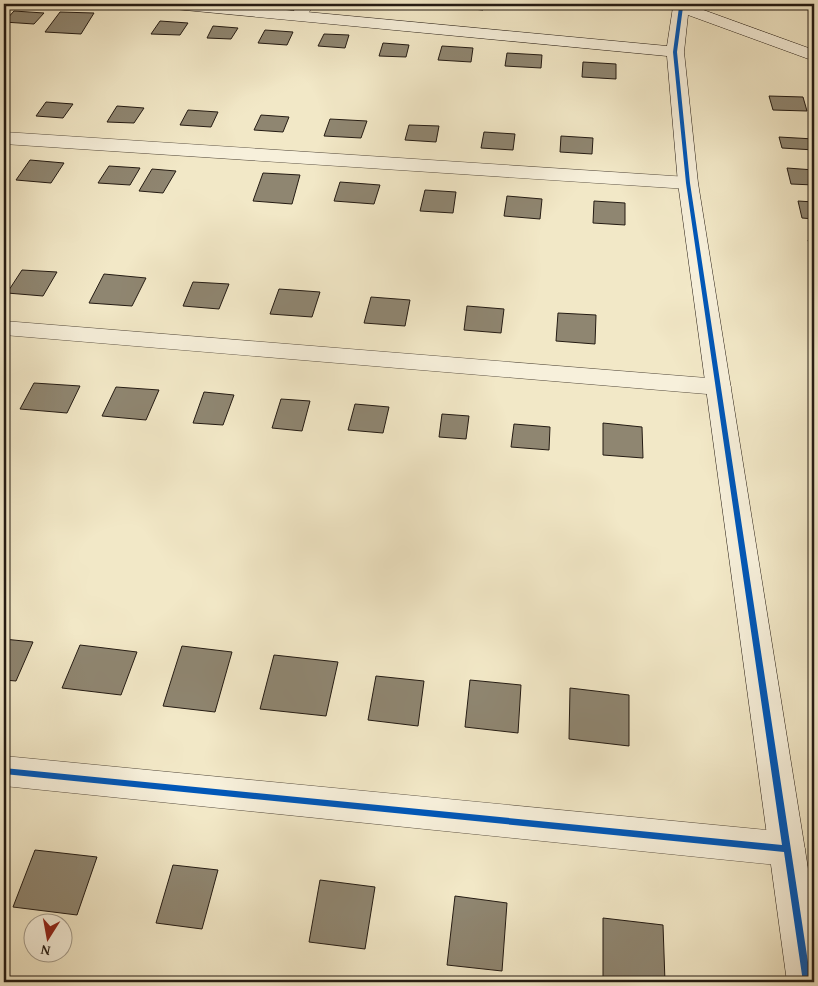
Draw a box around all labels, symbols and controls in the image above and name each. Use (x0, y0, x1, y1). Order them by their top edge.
north arrow (22, 914, 72, 964)
text: N (38, 940, 52, 961)

